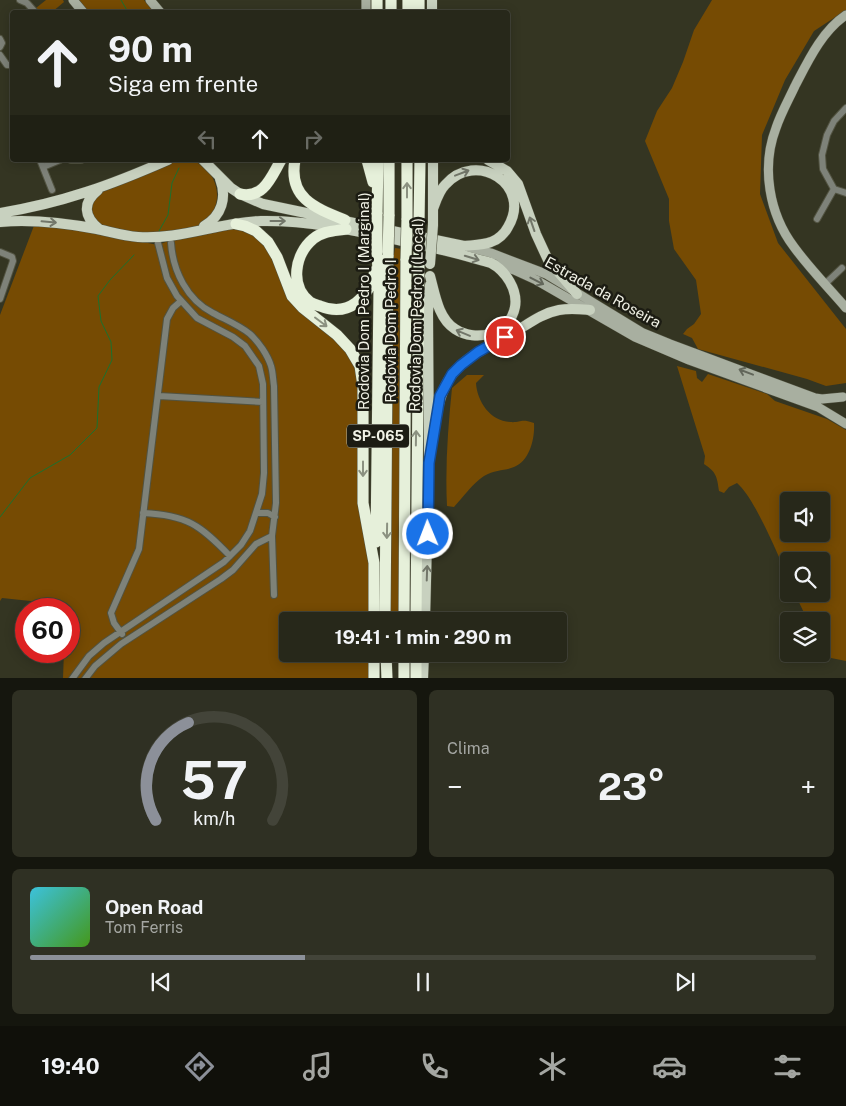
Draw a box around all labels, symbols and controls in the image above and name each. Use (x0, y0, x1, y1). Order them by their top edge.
text: 90 m (108, 29, 193, 70)
icon: ahead (25, 30, 90, 95)
text: Siga em frente (108, 71, 258, 97)
icon: left (193, 125, 221, 153)
icon: ahead (246, 125, 274, 153)
icon: right (299, 125, 327, 153)
one-way arrow (454, 168, 469, 177)
one-way arrow (402, 182, 412, 198)
street label: Rodovia Dom Pedro I (Marginal) (355, 192, 372, 410)
one-way arrow (270, 216, 286, 226)
one-way arrow (527, 216, 536, 232)
one-way arrow (40, 217, 56, 226)
street label: Rodovia Dom Pedro I (Local) (406, 218, 426, 412)
one-way arrow (464, 253, 480, 263)
street label: Estrada da Roseira (542, 253, 664, 331)
street label: Rodovia Dom Pedro I (382, 259, 399, 403)
one-way arrow (529, 277, 544, 286)
pin (484, 316, 526, 358)
one-way arrow (314, 317, 327, 328)
icon: arrive (491, 323, 519, 351)
one-way arrow (456, 327, 471, 337)
one-way arrow (739, 367, 754, 376)
road number: SP-065 (347, 424, 409, 448)
one-way arrow (411, 431, 421, 447)
one-way arrow (358, 460, 368, 477)
map controls (780, 492, 830, 662)
button: sound (780, 492, 830, 542)
position arrow (401, 507, 453, 559)
one-way arrow (382, 523, 392, 539)
button: search (780, 552, 830, 602)
one-way arrow (423, 565, 432, 581)
speed limit sign: 60 (15, 598, 80, 663)
button: layers (780, 612, 830, 662)
text: 19:41 · 1 min · 290 m (334, 626, 512, 648)
text: Clima (447, 739, 490, 758)
text: 57 (181, 750, 248, 811)
text: 23° (598, 764, 665, 809)
text: − (447, 770, 463, 803)
text: + (800, 770, 816, 803)
text: km/h (193, 808, 236, 829)
text: Open Road (105, 896, 203, 918)
text: Tom Ferris (105, 918, 183, 937)
icon: previous (147, 968, 175, 996)
icon: pause (409, 968, 437, 996)
icon: next (671, 968, 699, 996)
icon: directions (182, 1049, 217, 1084)
icon: music (300, 1049, 335, 1084)
icon: phone (417, 1049, 452, 1084)
icon: climate (535, 1049, 570, 1084)
icon: car (652, 1049, 687, 1084)
icon: filters (770, 1049, 805, 1084)
text: 19:40 (41, 1053, 100, 1079)

